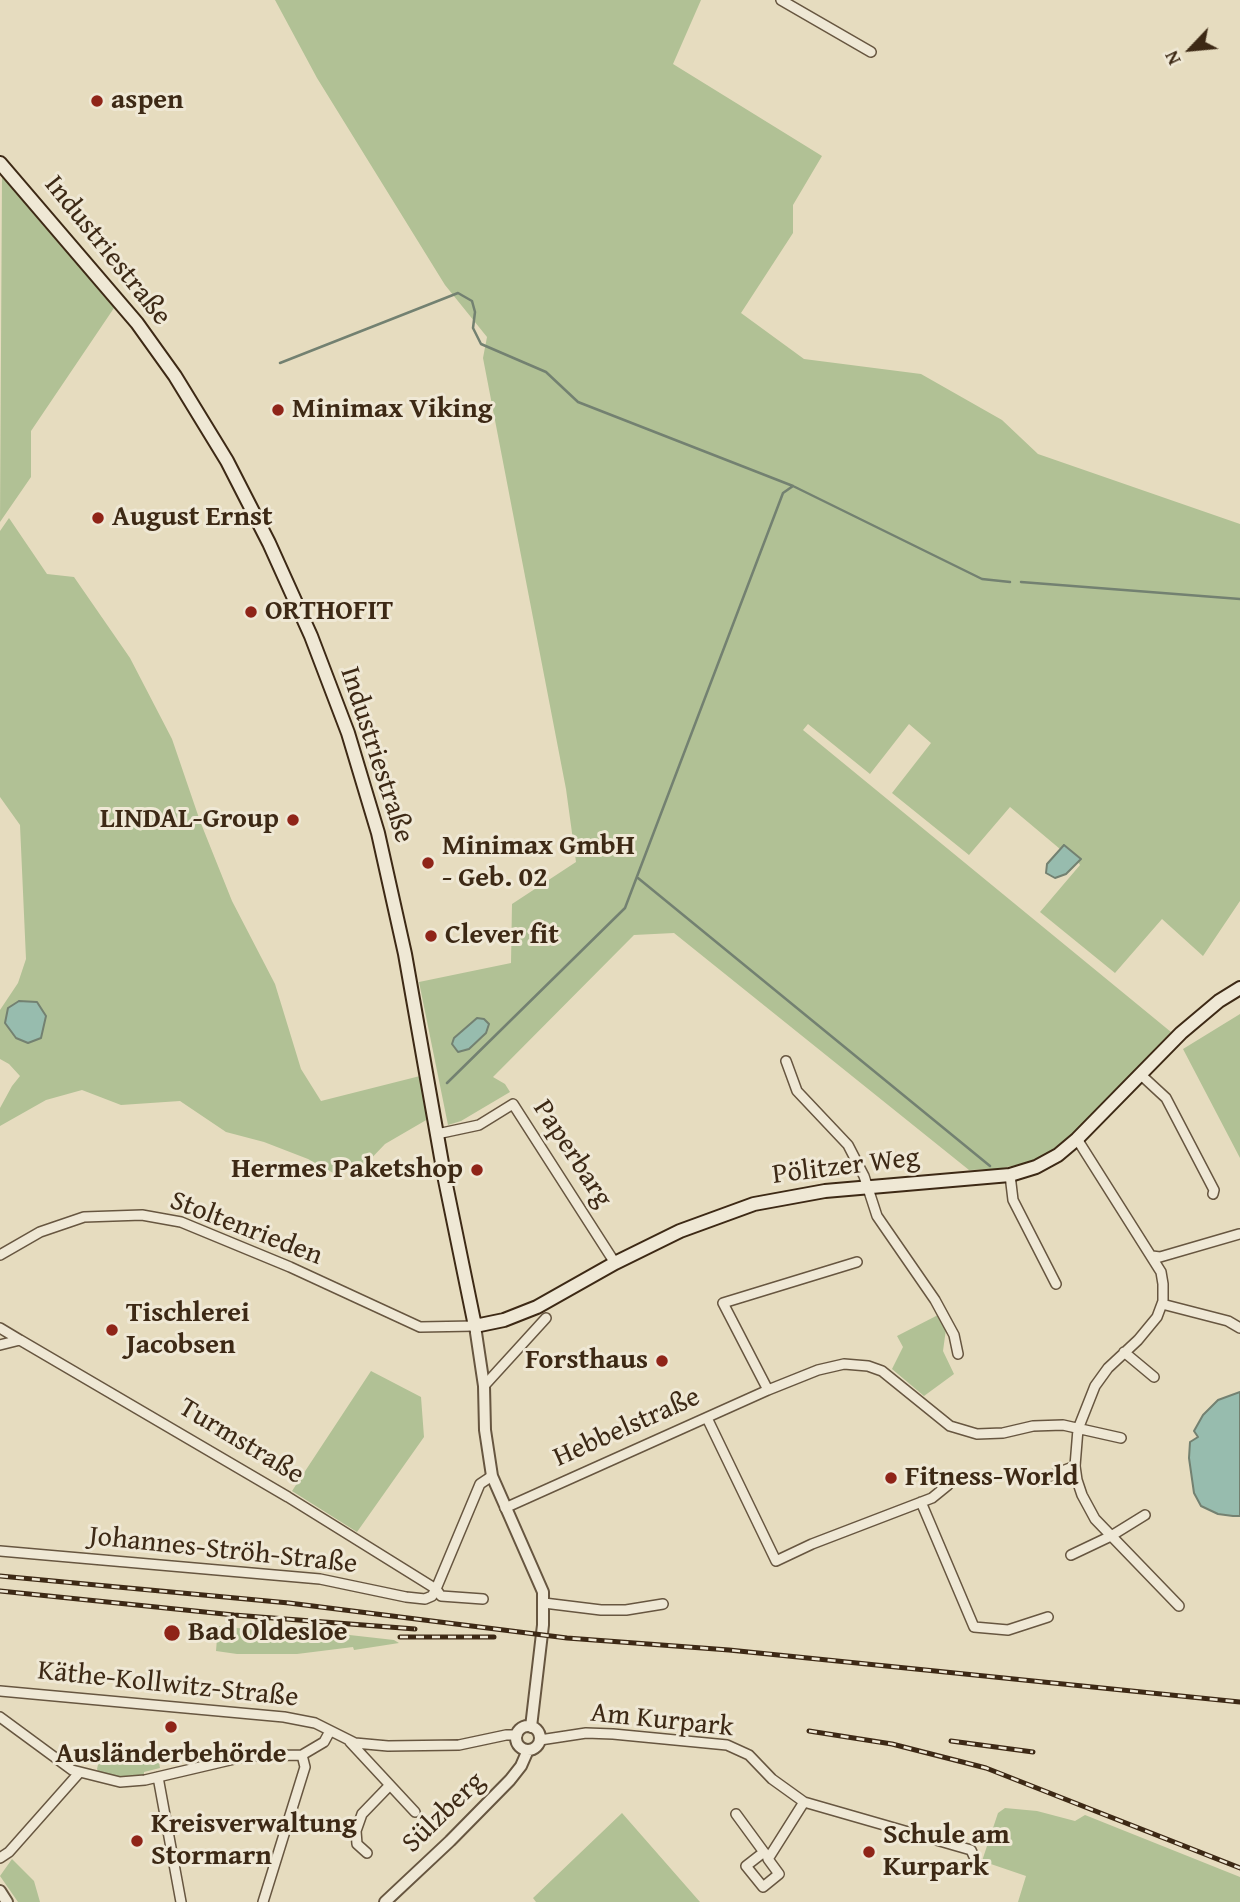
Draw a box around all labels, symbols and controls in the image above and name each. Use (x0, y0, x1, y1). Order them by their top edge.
north arrow (1156, 14, 1226, 84)
text: N (1157, 46, 1187, 70)
place label: aspen (111, 84, 184, 118)
marker: aspen (89, 93, 105, 109)
street label: Industriestraße (36, 169, 178, 333)
place label: Minimax Viking (292, 393, 493, 427)
marker: Minimax Viking (270, 402, 286, 418)
place label: August Ernst (112, 501, 273, 535)
marker: August Ernst (90, 510, 106, 526)
place label: ORTHOFIT (265, 595, 393, 629)
marker: ORTHOFIT (243, 604, 259, 620)
street label: Industriestraße (332, 663, 420, 847)
place label: LINDAL-Group (100, 803, 279, 837)
marker: LINDAL-Group (285, 812, 301, 828)
place label: Minimax GmbH - Geb. 02 (442, 830, 635, 896)
marker: Minimax GmbH - Geb. 02 (420, 855, 436, 871)
place label: Clever fit (445, 919, 559, 953)
marker: Clever fit (423, 928, 439, 944)
street label: Paperbarg (525, 1094, 619, 1214)
street label: Pölitzer Weg (771, 1141, 921, 1193)
place label: Hermes Paketshop (231, 1153, 463, 1187)
marker: Hermes Paketshop (469, 1162, 485, 1178)
street label: Stoltenrieden (165, 1185, 327, 1273)
place label: Tischlerei Jacobsen (126, 1297, 250, 1363)
marker: Tischlerei Jacobsen (104, 1322, 120, 1338)
place label: Forsthaus (525, 1344, 648, 1378)
marker: Forsthaus (654, 1353, 670, 1369)
street label: Hebbelstraße (549, 1381, 705, 1475)
street label: Turmstraße (172, 1391, 310, 1493)
place label: Fitness-World (905, 1461, 1078, 1495)
marker: Fitness-World (883, 1470, 899, 1486)
street label: Johannes-Ströh-Straße (87, 1520, 359, 1582)
place label: Bad Oldesloe (188, 1616, 347, 1650)
marker: Bad Oldesloe (162, 1623, 182, 1643)
street label: Käthe-Kollwitz-Straße (36, 1655, 300, 1715)
street label: Am Kurpark (589, 1697, 735, 1745)
marker: Ausländerbehörde (163, 1719, 179, 1735)
place label: Ausländerbehörde (55, 1738, 287, 1772)
street label: Sülzberg (396, 1765, 492, 1861)
place label: Kreisverwaltung Stormarn (151, 1808, 357, 1874)
place label: Schule am Kurpark (883, 1819, 1010, 1885)
marker: Kreisverwaltung Stormarn (129, 1833, 145, 1849)
marker: Schule am Kurpark (861, 1844, 877, 1860)

